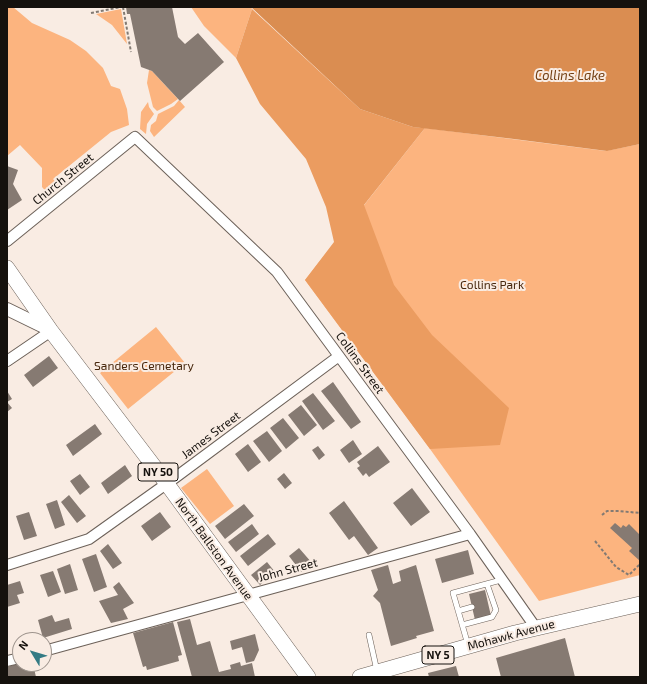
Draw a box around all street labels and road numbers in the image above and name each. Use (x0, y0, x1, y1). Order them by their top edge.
street label: Church Street (30, 150, 96, 208)
street label: Collins Street (333, 329, 387, 397)
street label: James Street (179, 408, 243, 462)
road number: NY 50 (138, 463, 178, 481)
street label: North Ballston Avenue (172, 495, 256, 603)
street label: John Street (257, 555, 319, 585)
street label: Mohawk Avenue (466, 616, 556, 654)
road number: NY 5 (422, 646, 454, 664)

